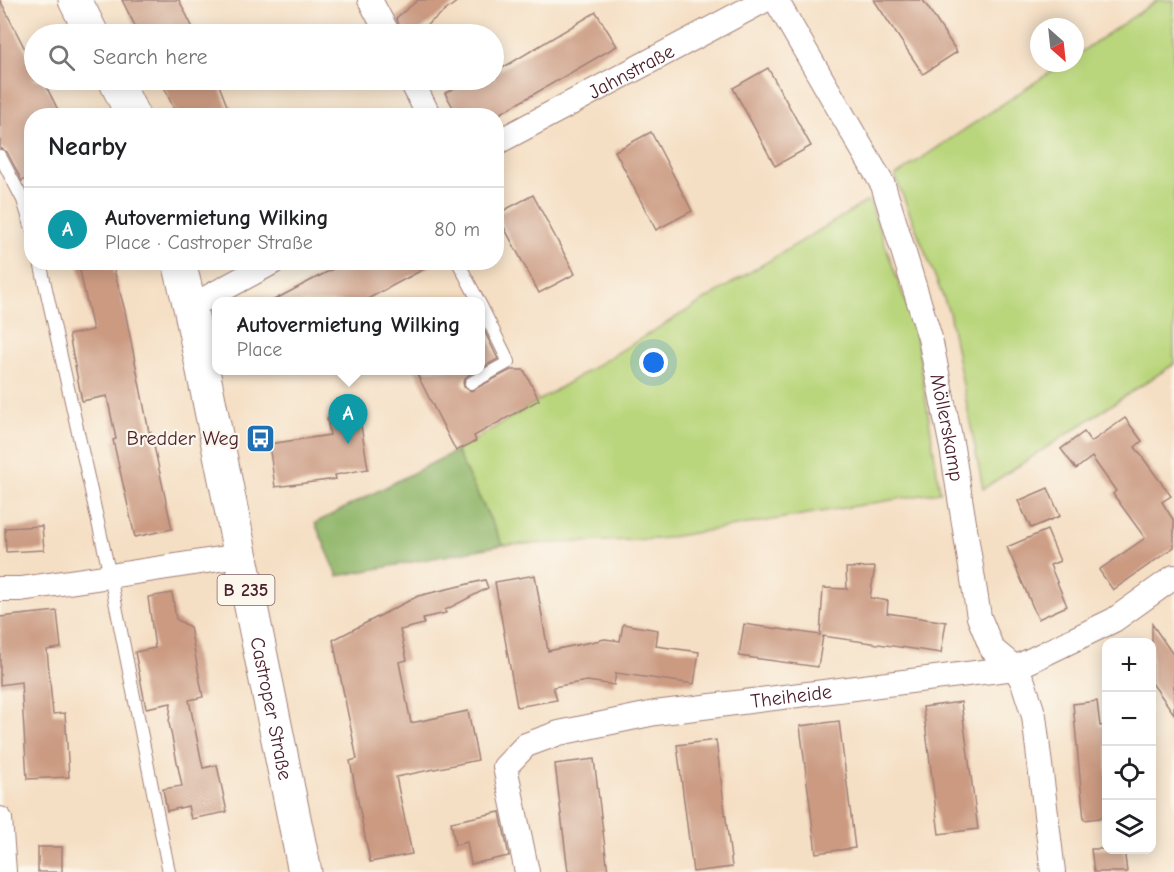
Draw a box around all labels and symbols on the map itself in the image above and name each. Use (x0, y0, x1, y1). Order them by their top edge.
north arrow (1030, 18, 1084, 72)
street label: Jahnstraße (584, 39, 678, 103)
your location (639, 348, 668, 377)
street label: Möllerskamp (926, 372, 969, 483)
pin: A (328, 394, 368, 444)
bus stop icon: Bredder Weg (244, 422, 276, 454)
place label: Bredder Weg (127, 427, 239, 450)
road number: B 235 (218, 575, 274, 605)
street label: Castroper Straße (246, 635, 297, 782)
street label: Theiheide (749, 680, 833, 712)

